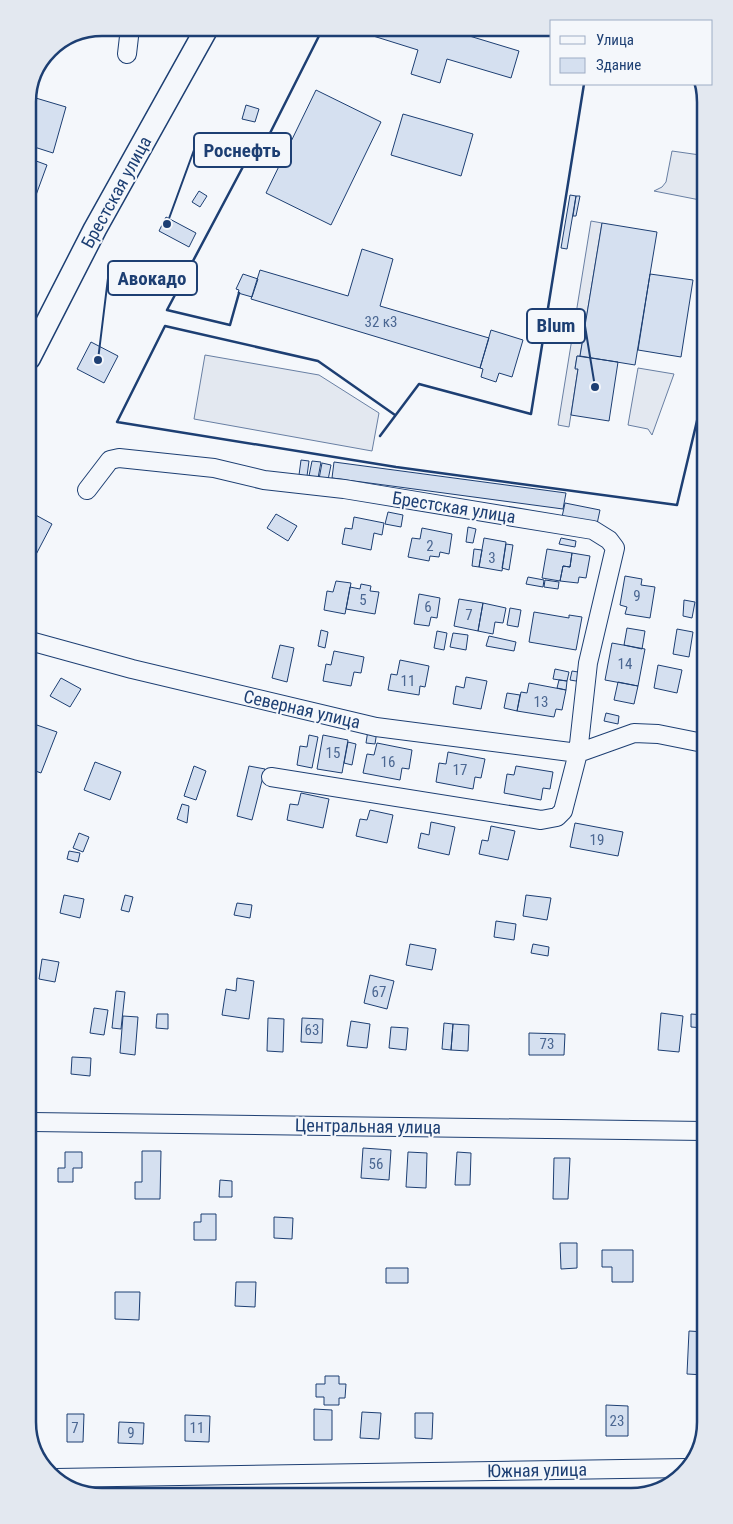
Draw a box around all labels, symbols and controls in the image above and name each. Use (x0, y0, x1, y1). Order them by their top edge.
legend (550, 20, 713, 85)
text: Улица (596, 31, 634, 49)
text: Здание (596, 56, 641, 74)
street label: Брестская улица (77, 132, 155, 252)
callout: Роснефть (194, 133, 291, 167)
text: Роснефть (203, 139, 281, 162)
callout: Авокадо (108, 261, 197, 295)
text: Авокадо (118, 267, 186, 290)
callout: Blum (527, 309, 585, 343)
house number: 32 к3 (365, 313, 397, 331)
text: Blum (537, 314, 575, 337)
street label: Брестская улица (391, 487, 517, 527)
house number: 2 (426, 537, 434, 555)
house number: 3 (488, 549, 496, 567)
house number: 9 (633, 587, 641, 605)
house number: 5 (359, 591, 367, 609)
house number: 6 (424, 598, 432, 616)
house number: 7 (465, 606, 473, 624)
house number: 14 (618, 655, 632, 673)
house number: 11 (401, 672, 415, 690)
street label: Северная улица (242, 685, 362, 733)
house number: 13 (534, 693, 548, 711)
house number: 15 (326, 744, 340, 762)
house number: 16 (381, 753, 395, 771)
house number: 17 (453, 761, 467, 779)
house number: 19 (590, 831, 604, 849)
house number: 67 (372, 983, 386, 1001)
house number: 63 (305, 1021, 319, 1039)
house number: 73 (540, 1035, 554, 1053)
street label: Центральная улица (295, 1114, 441, 1138)
house number: 56 (369, 1155, 383, 1173)
house number: 23 (610, 1412, 624, 1430)
house number: 7 (71, 1419, 79, 1437)
house number: 11 (190, 1419, 204, 1437)
house number: 9 (127, 1424, 135, 1442)
street label: Южная улица (487, 1459, 587, 1481)

